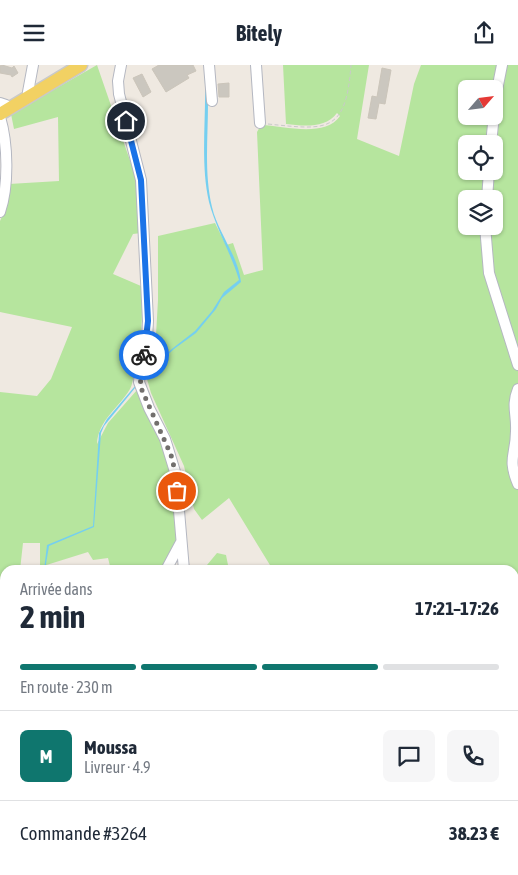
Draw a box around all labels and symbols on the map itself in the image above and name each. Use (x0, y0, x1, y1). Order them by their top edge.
north arrow (458, 80, 502, 125)
pin (105, 100, 147, 142)
courier (119, 330, 169, 380)
pin (156, 470, 198, 512)

